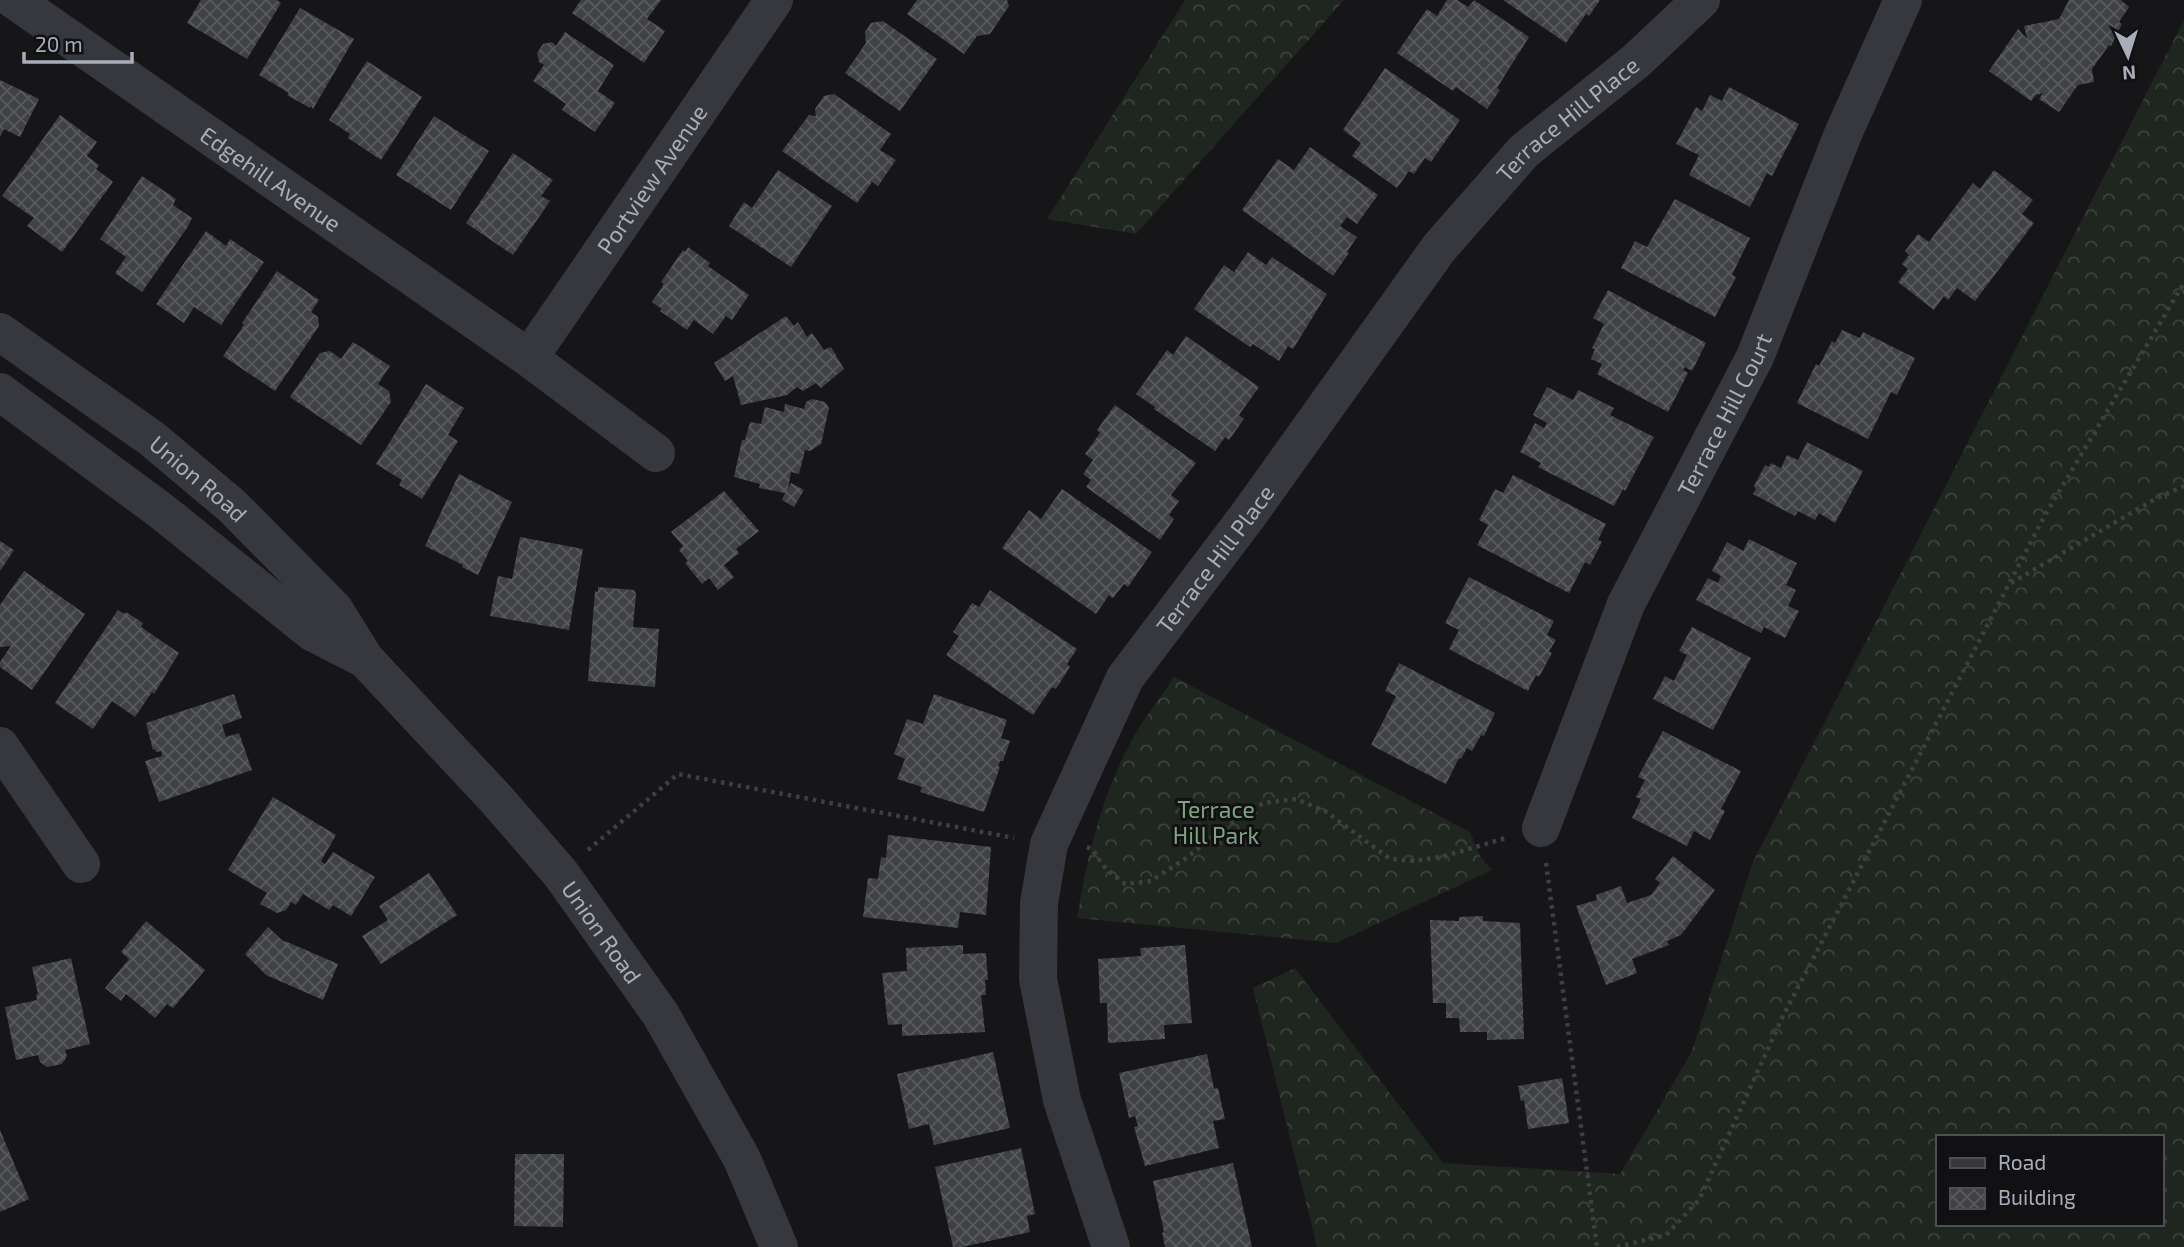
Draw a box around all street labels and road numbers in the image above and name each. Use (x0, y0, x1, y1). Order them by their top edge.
street label: Terrace Hill Place (1490, 50, 1644, 187)
street label: Portview Avenue (591, 99, 713, 259)
street label: Edgehill Avenue (195, 120, 347, 237)
street label: Terrace Hill Court (1671, 329, 1777, 501)
street label: Union Road (144, 429, 253, 527)
street label: Terrace Hill Place (1150, 479, 1280, 639)
street label: Union Road (556, 875, 648, 989)

